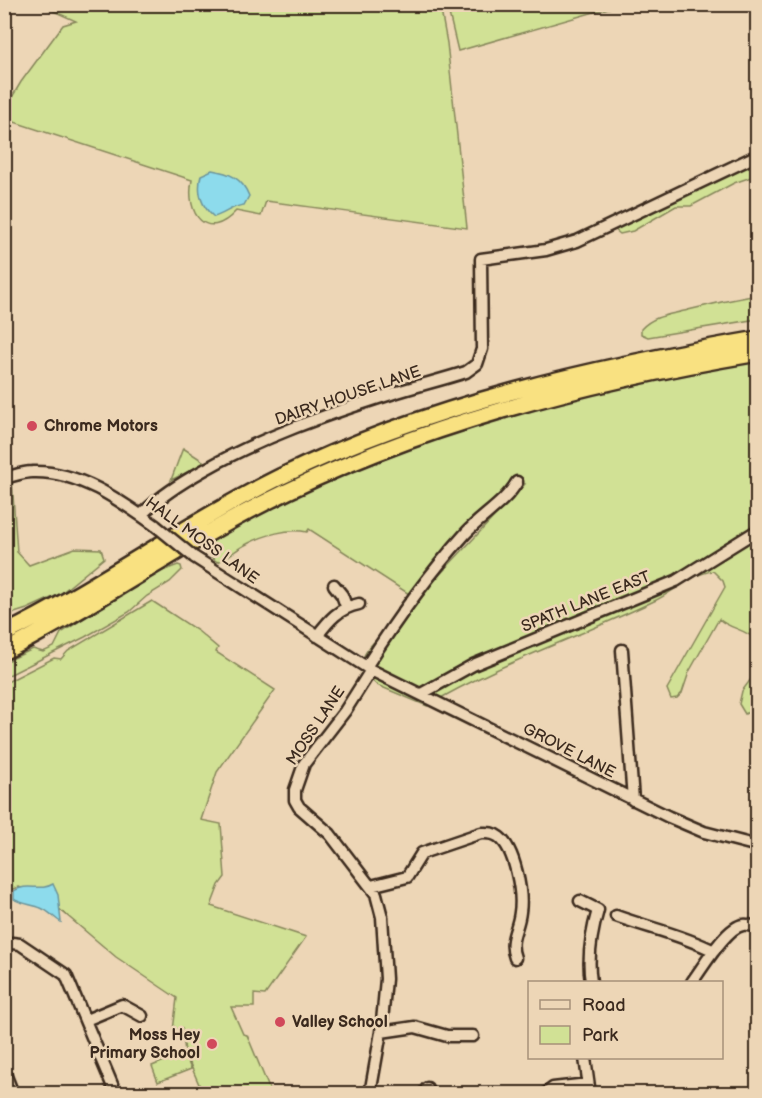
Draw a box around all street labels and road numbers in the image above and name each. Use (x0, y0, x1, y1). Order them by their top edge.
street label: DAIRY HOUSE LANE (273, 362, 423, 430)
street label: HALL MOSS LANE (142, 494, 262, 588)
street label: SPATH LANE EAST (519, 567, 654, 637)
street label: MOSS LANE (283, 683, 349, 769)
street label: GROVE LANE (519, 719, 619, 783)

